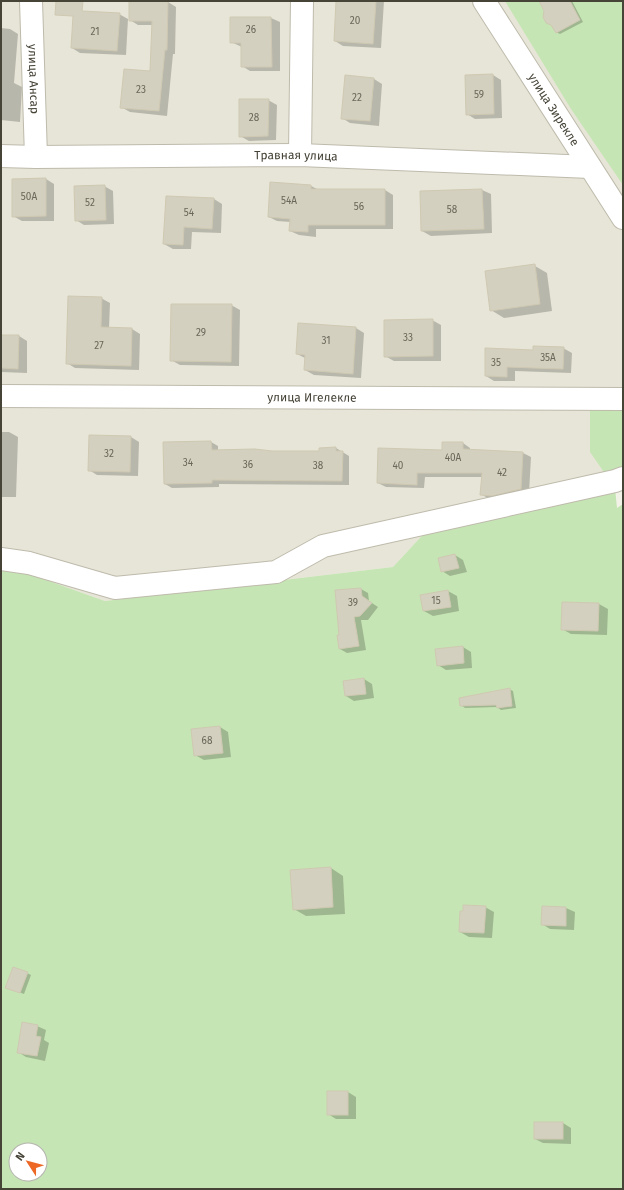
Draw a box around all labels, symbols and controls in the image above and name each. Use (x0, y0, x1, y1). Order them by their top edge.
house number: 20 (350, 15, 361, 27)
house number: 26 (246, 24, 256, 36)
house number: 21 (90, 26, 100, 38)
street label: улица Ансар (25, 44, 42, 114)
street label: улица Зирекле (525, 71, 582, 149)
house number: 23 (136, 84, 146, 96)
house number: 59 (474, 89, 484, 101)
house number: 22 (352, 92, 362, 104)
house number: 28 (249, 112, 260, 124)
street label: Травная улица (254, 148, 338, 164)
house number: 50А (21, 191, 37, 203)
house number: 54А (281, 195, 297, 207)
house number: 52 (85, 197, 95, 209)
house number: 56 (354, 201, 364, 213)
house number: 58 (447, 204, 458, 216)
house number: 54 (184, 207, 195, 219)
house number: 29 (196, 327, 206, 339)
house number: 33 (403, 332, 413, 344)
house number: 31 (321, 335, 331, 347)
house number: 27 (94, 340, 104, 352)
house number: 35А (540, 352, 556, 364)
house number: 35 (491, 357, 501, 369)
street label: улица Игелекле (267, 390, 357, 405)
house number: 32 (104, 448, 114, 460)
house number: 40А (445, 452, 462, 464)
house number: 34 (183, 457, 194, 469)
house number: 36 (243, 459, 253, 471)
house number: 38 (313, 460, 324, 472)
house number: 40 (393, 460, 404, 472)
house number: 42 (497, 467, 507, 479)
house number: 15 (431, 595, 441, 607)
house number: 39 (348, 597, 358, 609)
house number: 68 (202, 735, 213, 747)
north arrow (8, 1142, 48, 1182)
text: N (13, 1150, 28, 1163)

